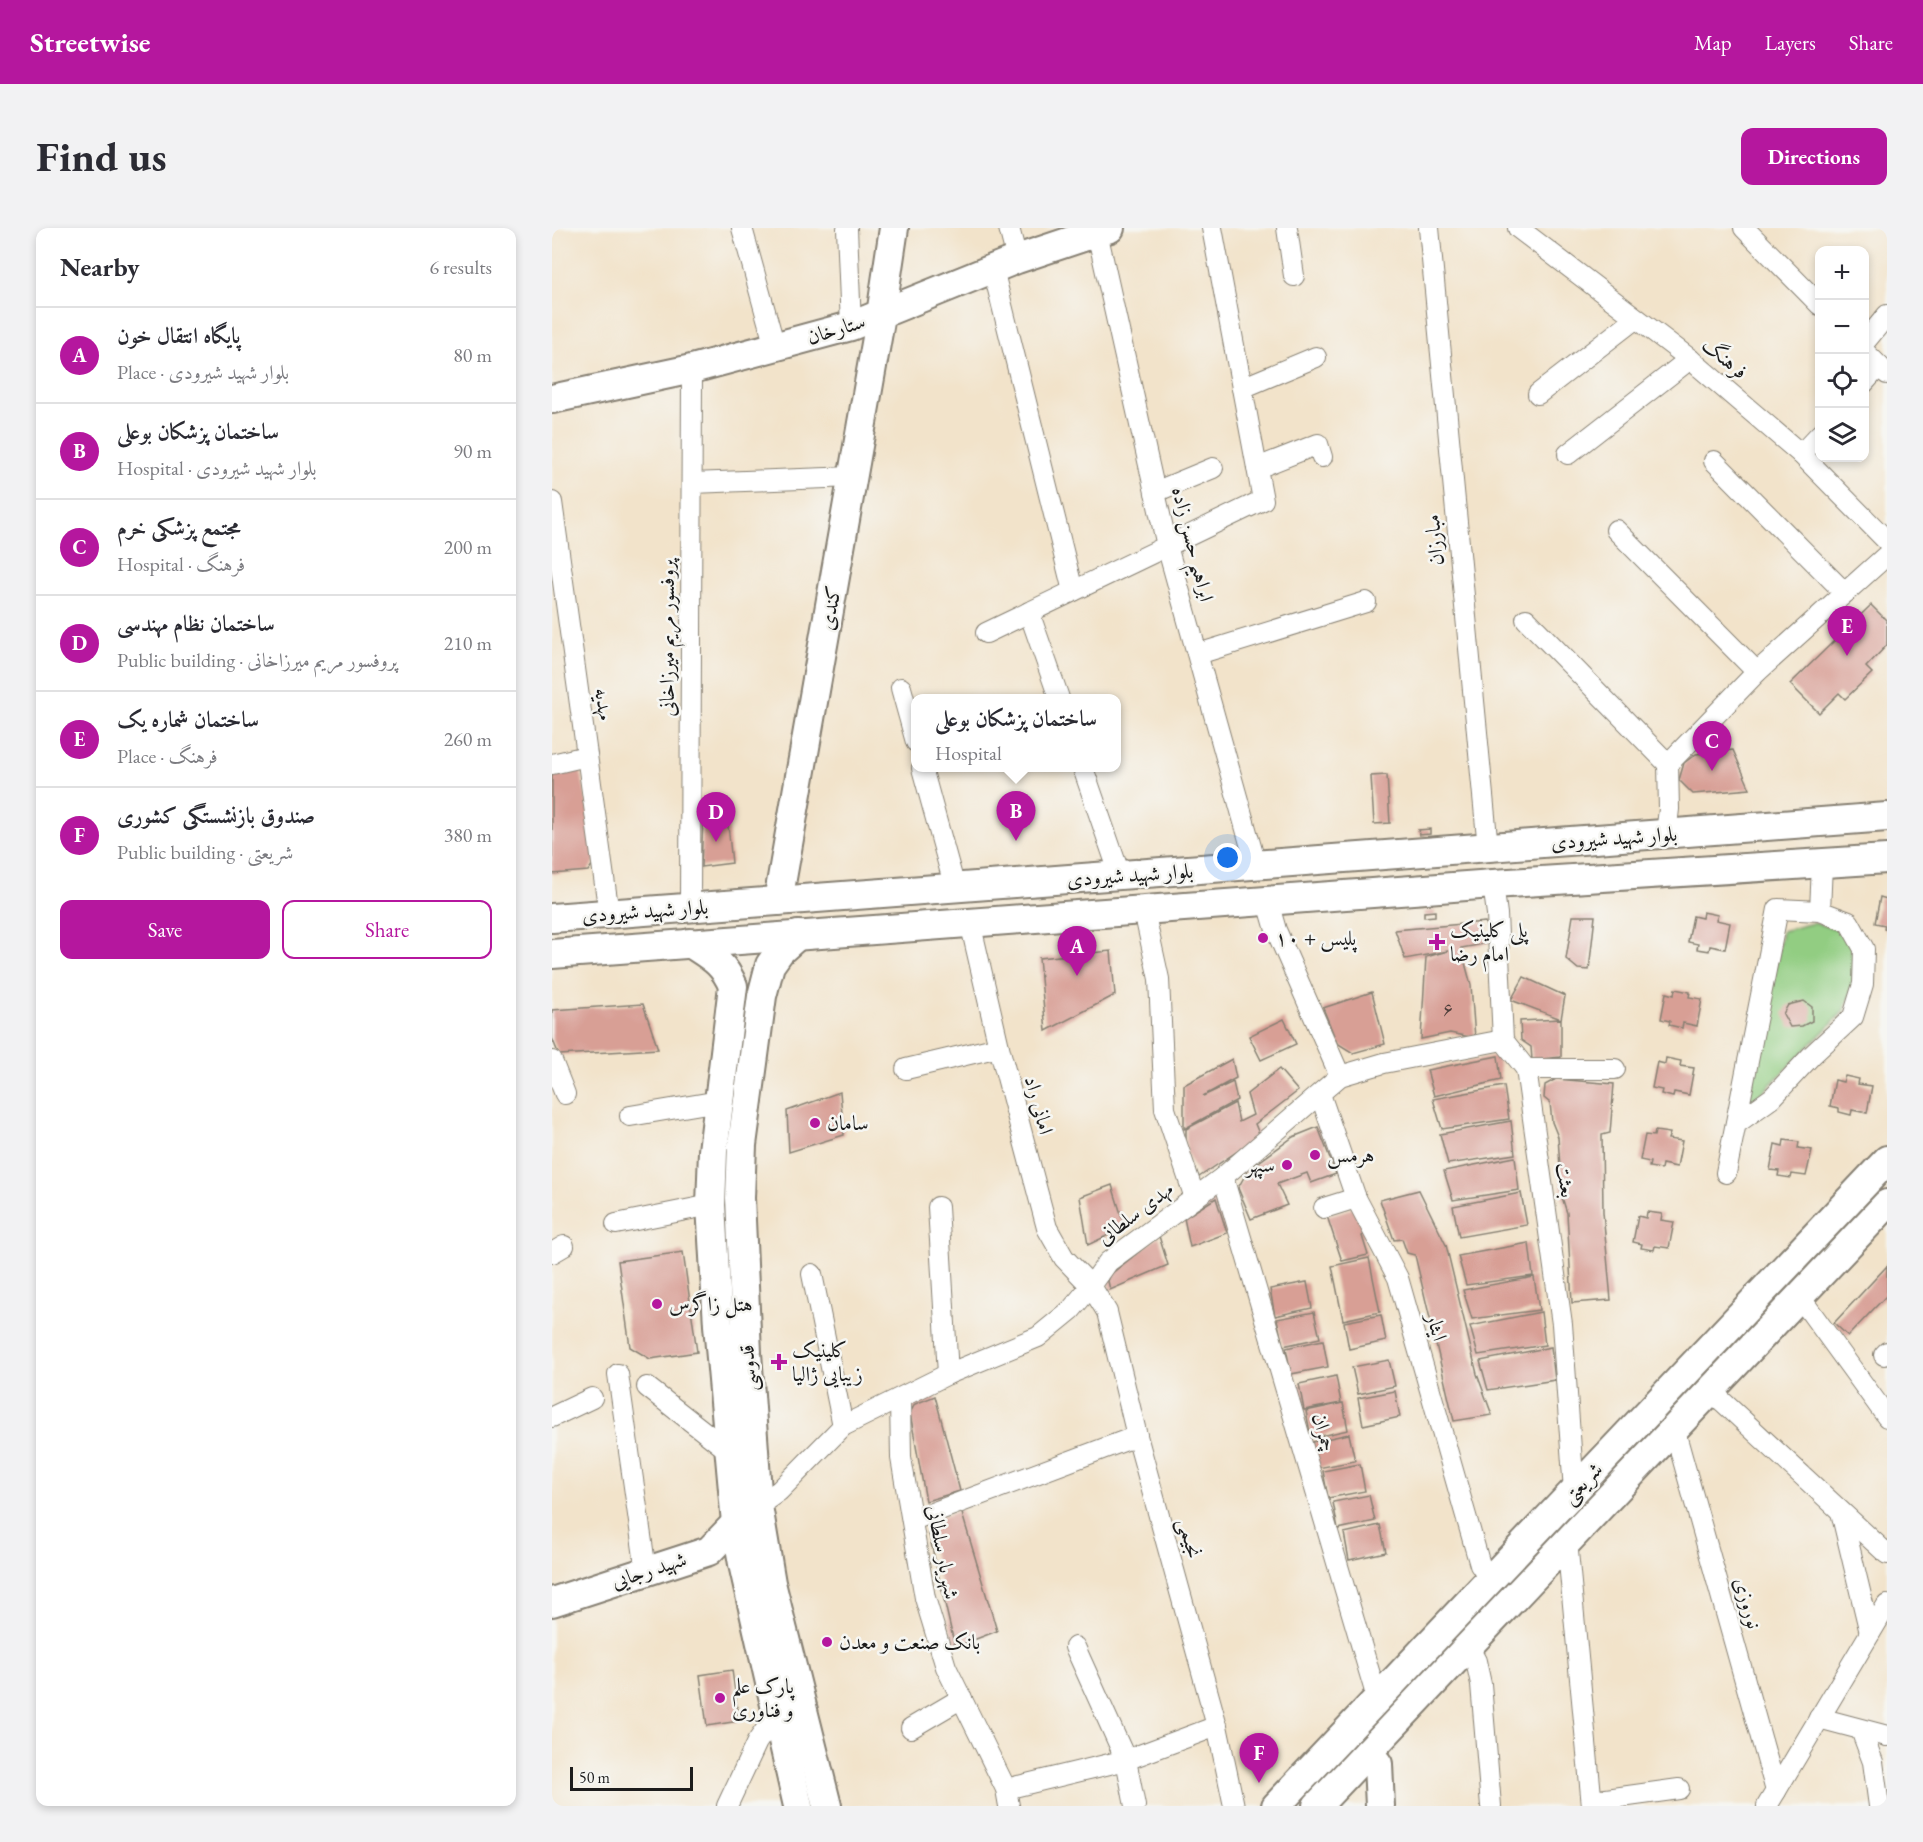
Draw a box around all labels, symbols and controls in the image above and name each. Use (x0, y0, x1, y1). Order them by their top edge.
text: Streetwise (30, 24, 150, 60)
text: Map (1694, 29, 1732, 56)
text: Layers (1765, 29, 1816, 56)
text: Share (1849, 29, 1893, 56)
button: Directions (1741, 128, 1887, 185)
text: Find us (36, 129, 167, 184)
map controls (1815, 246, 1869, 462)
button: + (1815, 246, 1869, 300)
text: Nearby (60, 250, 140, 284)
text: 6 results (429, 254, 492, 280)
button: − (1815, 300, 1869, 354)
street label: ستارخان (803, 307, 868, 350)
text: پایگاه انتقال خون (117, 321, 240, 350)
street label: فرهنگ (1697, 331, 1754, 385)
text: A (72, 342, 87, 368)
text: 80 m (453, 342, 492, 368)
button: locate (1815, 354, 1869, 408)
text: Place · بلوار شهید شیرودی (117, 359, 289, 385)
button: layers (1815, 408, 1869, 462)
text: ساختمان پزشکان بوعلی (117, 417, 279, 446)
text: B (73, 438, 86, 464)
text: 90 m (453, 438, 492, 464)
text: Hospital · بلوار شهید شیرودی (117, 455, 317, 481)
street label: ابراهیم حسن زاده (1158, 484, 1221, 606)
text: مجتمع پزشکی خرم (117, 513, 241, 542)
street label: مبارزان (1418, 513, 1449, 567)
text: C (72, 534, 87, 560)
text: 200 m (444, 534, 492, 560)
text: Hospital · فرهنگ (117, 551, 245, 577)
street label: پروفسور مریم میرزاخانی (653, 557, 685, 717)
street label: کندی (812, 583, 847, 632)
pin: E (1828, 606, 1866, 656)
text: ساختمان نظام مهندسی (117, 609, 275, 638)
text: D (72, 630, 87, 656)
text: 210 m (444, 630, 492, 656)
text: Public building · پروفسور مریم میرزاخانی (117, 647, 397, 673)
street label: مهدیه (588, 686, 620, 722)
popup (911, 694, 1121, 772)
text: ساختمان پزشکان بوعلی (935, 704, 1097, 733)
text: ساختمان شماره یک (117, 705, 259, 734)
pin: C (1692, 722, 1732, 771)
text: E (74, 726, 85, 752)
text: 260 m (444, 726, 492, 752)
text: Hospital (935, 740, 1002, 766)
text: Place · فرهنگ (117, 743, 218, 769)
pin: D (696, 792, 736, 842)
pin: B (996, 792, 1036, 841)
text: صندوق بازنشستگی کشوری (117, 801, 315, 830)
street label: بلوار شهید شیرودی (1550, 820, 1678, 856)
text: F (74, 822, 85, 848)
text: 380 m (444, 822, 492, 848)
text: Public building · شریعتی (117, 839, 293, 865)
your location (1213, 843, 1242, 872)
street label: بلوار شهید شیرودی (1066, 857, 1194, 893)
street label: بلوار شهید شیرودی (581, 893, 709, 929)
button: Save (60, 900, 270, 959)
button: Share (282, 900, 492, 959)
place label: پلی کلینیک امام رضا (1450, 916, 1529, 972)
place label: پلیس + ۱۰ (1275, 924, 1357, 953)
pin: A (1058, 926, 1096, 976)
marker: پلیس + ۱۰ (1256, 931, 1270, 945)
marker: پلی کلینیک امام رضا (1428, 933, 1446, 951)
house number: ۶ (1443, 997, 1453, 1020)
street label: امانی راد (1019, 1073, 1060, 1137)
place label: سامان (827, 1109, 869, 1136)
marker: سامان (808, 1116, 822, 1130)
place label: هرمس (1327, 1141, 1375, 1169)
marker: هرمس (1308, 1148, 1322, 1162)
place label: سپهر (1244, 1151, 1275, 1179)
marker: سپهر (1280, 1158, 1294, 1172)
street label: بعثت (1551, 1161, 1582, 1199)
street label: مهدی سلطانی (1091, 1175, 1179, 1251)
place label: هتل زاگرس (669, 1290, 753, 1319)
marker: هتل زاگرس (650, 1297, 664, 1311)
street label: ایثار (1420, 1308, 1454, 1344)
place label: کلینیک زیبایی ژالیا (792, 1336, 863, 1388)
street label: قدوسی (732, 1343, 765, 1392)
marker: کلینیک زیبایی ژالیا (770, 1353, 788, 1371)
street label: چمران (1306, 1409, 1343, 1454)
street label: شریعتی (1555, 1456, 1609, 1511)
street label: شهریار سلطانی (920, 1502, 966, 1602)
street label: نجیمی (1171, 1515, 1209, 1561)
street label: شهید رجایی (608, 1545, 690, 1595)
street label: نوروزی (1728, 1574, 1769, 1632)
place label: بانک صنعت و معدن (839, 1628, 980, 1655)
marker: بانک صنعت و معدن (820, 1635, 834, 1649)
place label: پارک علم و فناوری (732, 1672, 795, 1723)
marker: پارک علم و فناوری (713, 1691, 727, 1705)
pin: F (1240, 1734, 1278, 1783)
scale bar (570, 1764, 693, 1792)
text: 50 m (579, 1767, 610, 1788)

